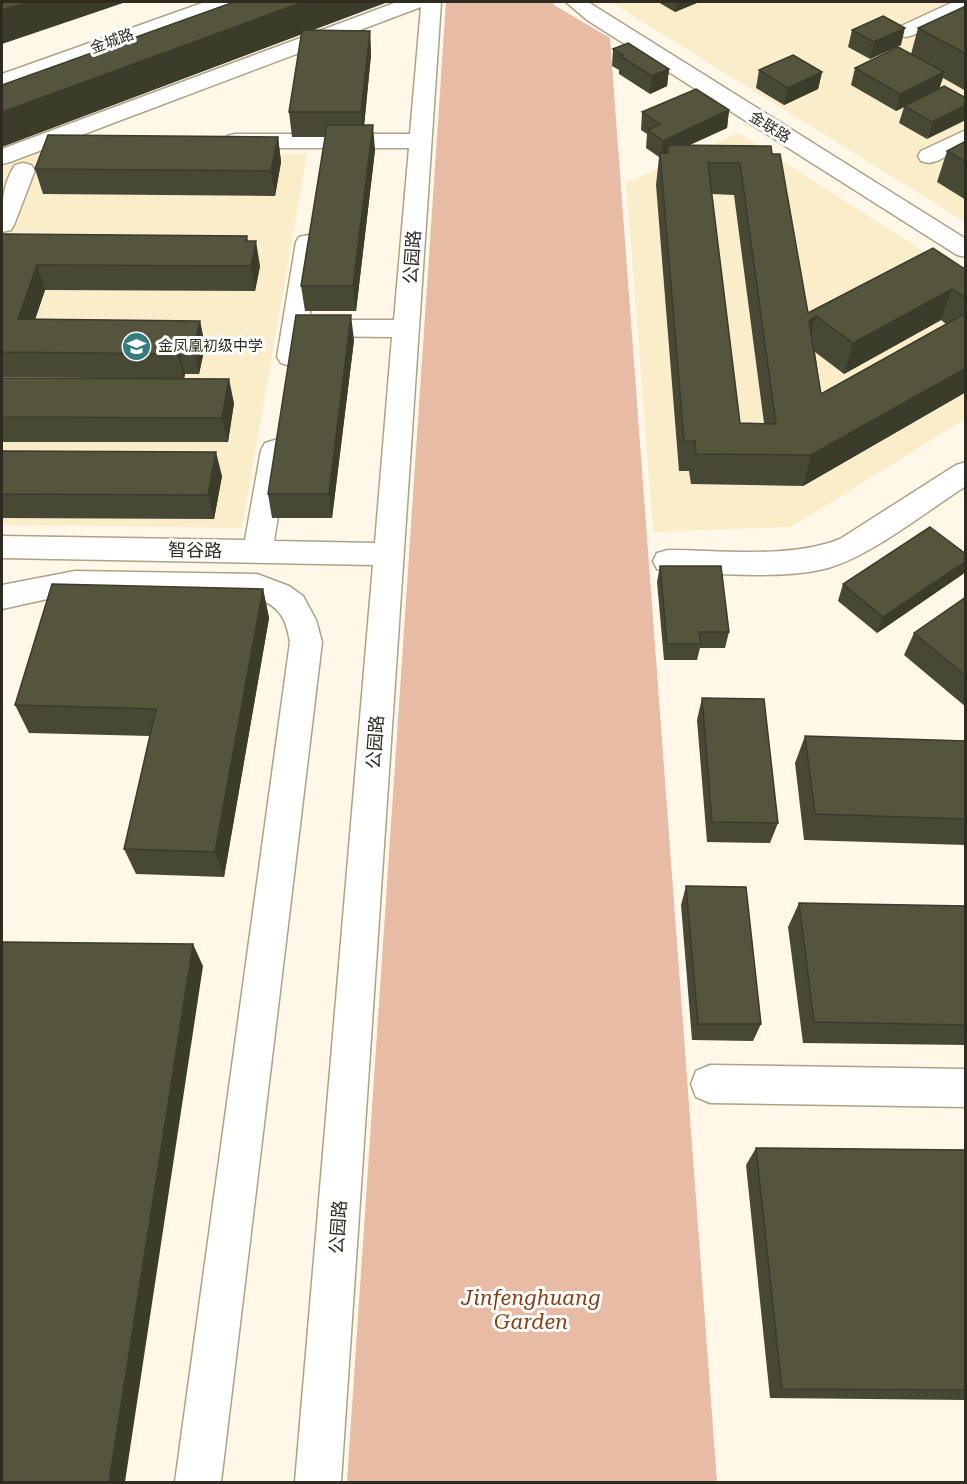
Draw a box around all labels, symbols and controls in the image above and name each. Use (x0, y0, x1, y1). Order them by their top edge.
street label: 金城路 (88, 25, 136, 57)
street label: 金联路 (746, 107, 794, 147)
street label: 公园路 (400, 229, 424, 285)
school or university icon: 金凤凰初级中学 (121, 330, 153, 362)
place label: 金凤凰初级中学 (158, 337, 263, 355)
street label: 智谷路 (168, 539, 222, 561)
street label: 公园路 (363, 714, 387, 770)
street label: 公园路 (326, 1199, 350, 1255)
park label: Jinfenghuang Garden (460, 1286, 601, 1334)

